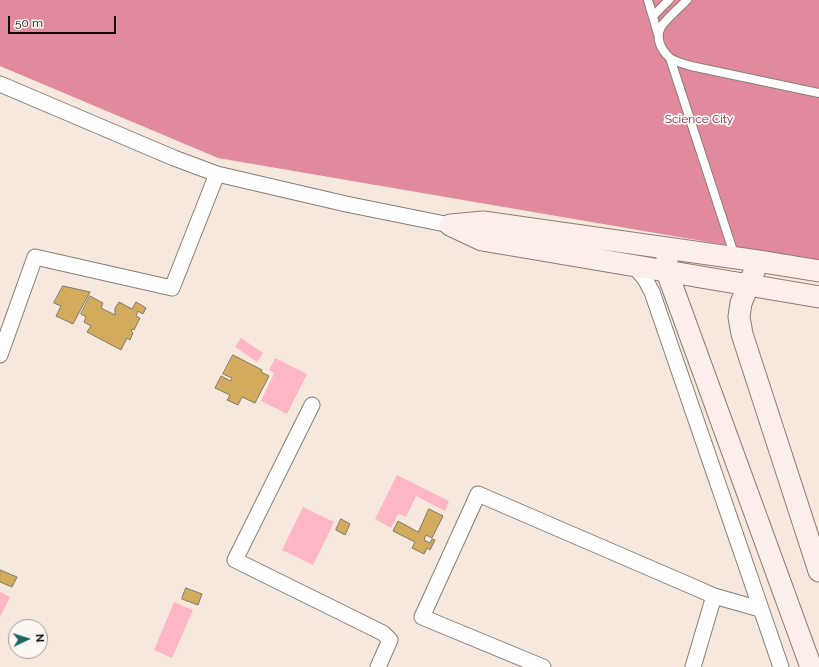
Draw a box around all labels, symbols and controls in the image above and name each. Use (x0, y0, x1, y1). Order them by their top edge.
scale bar (10, 8, 118, 34)
text: 50 m (15, 16, 43, 30)
park label: Science City (665, 112, 733, 126)
north arrow (8, 619, 48, 659)
text: N (33, 634, 46, 643)

